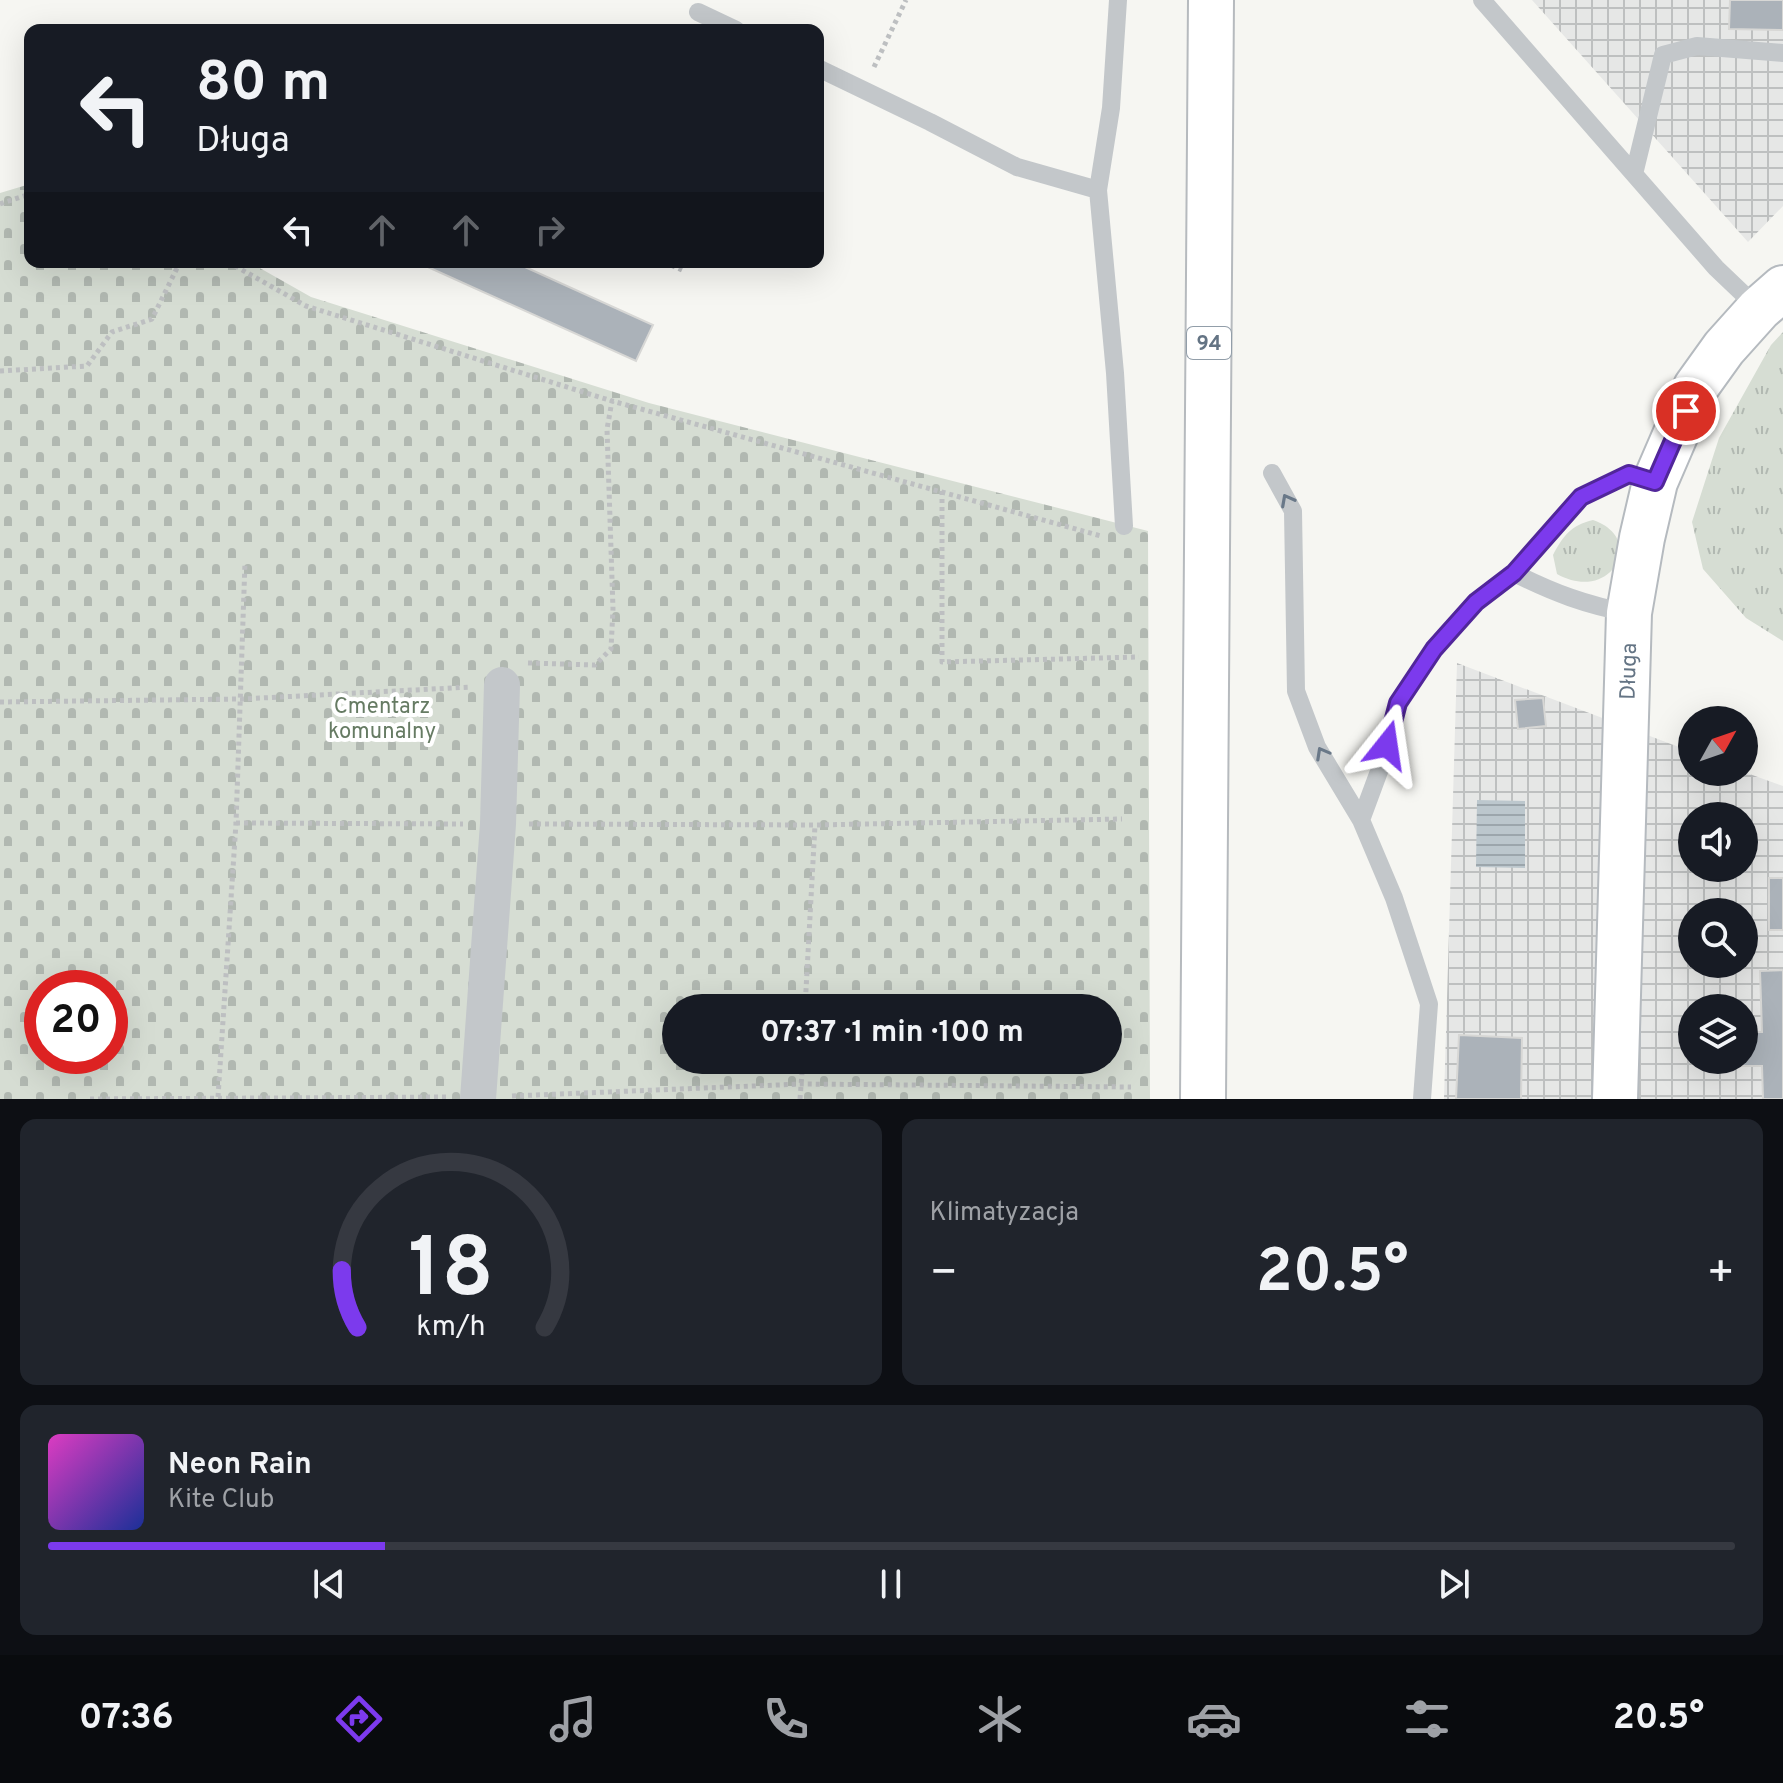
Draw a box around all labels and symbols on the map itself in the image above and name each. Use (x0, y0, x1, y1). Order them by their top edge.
road number: 94 (1187, 327, 1231, 359)
pin (1652, 377, 1720, 445)
one-way arrow (1281, 494, 1296, 508)
street label: Długa (1616, 642, 1644, 700)
park label: Cmentarz komunalny (328, 694, 436, 746)
position arrow (1345, 703, 1429, 787)
north arrow (1678, 706, 1758, 786)
one-way arrow (1316, 747, 1331, 761)
speed limit sign: 20 (24, 970, 128, 1074)

